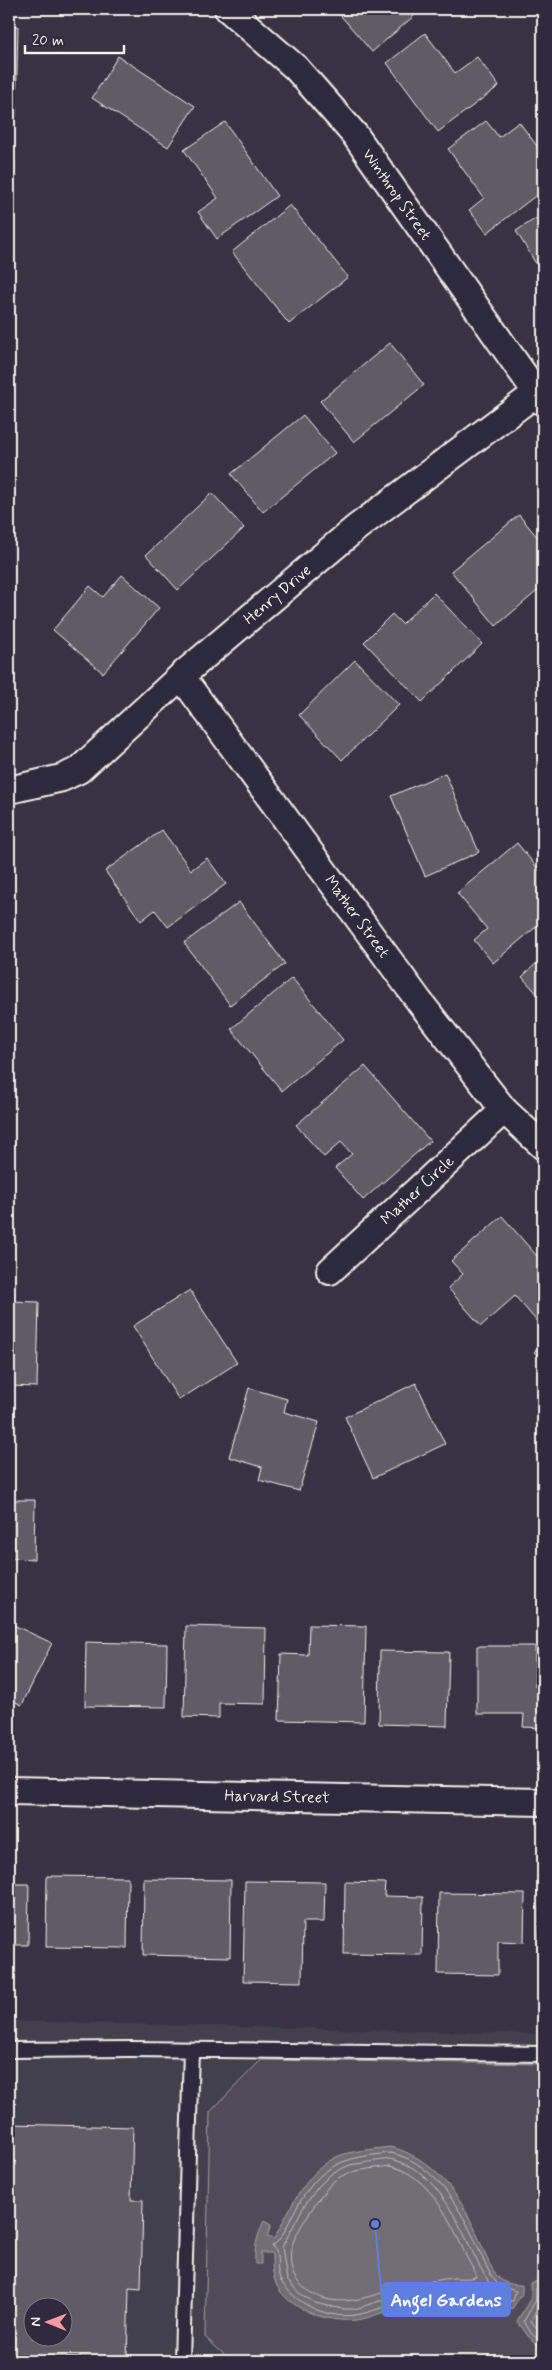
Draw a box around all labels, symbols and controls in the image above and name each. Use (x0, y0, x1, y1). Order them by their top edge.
scale bar (25, 22, 124, 54)
text: 20 m (32, 31, 64, 51)
street label: Winthrop Street (357, 145, 436, 244)
street label: Henry Drive (239, 560, 316, 629)
street label: Mather Street (320, 871, 394, 962)
street label: Mather Circle (376, 1150, 459, 1230)
street label: Harvard Street (224, 1785, 330, 1808)
callout: Angel Gardens (382, 2283, 510, 2316)
text: Angel Gardens (391, 2289, 501, 2315)
north arrow (22, 2298, 72, 2348)
text: N (27, 2317, 45, 2327)

